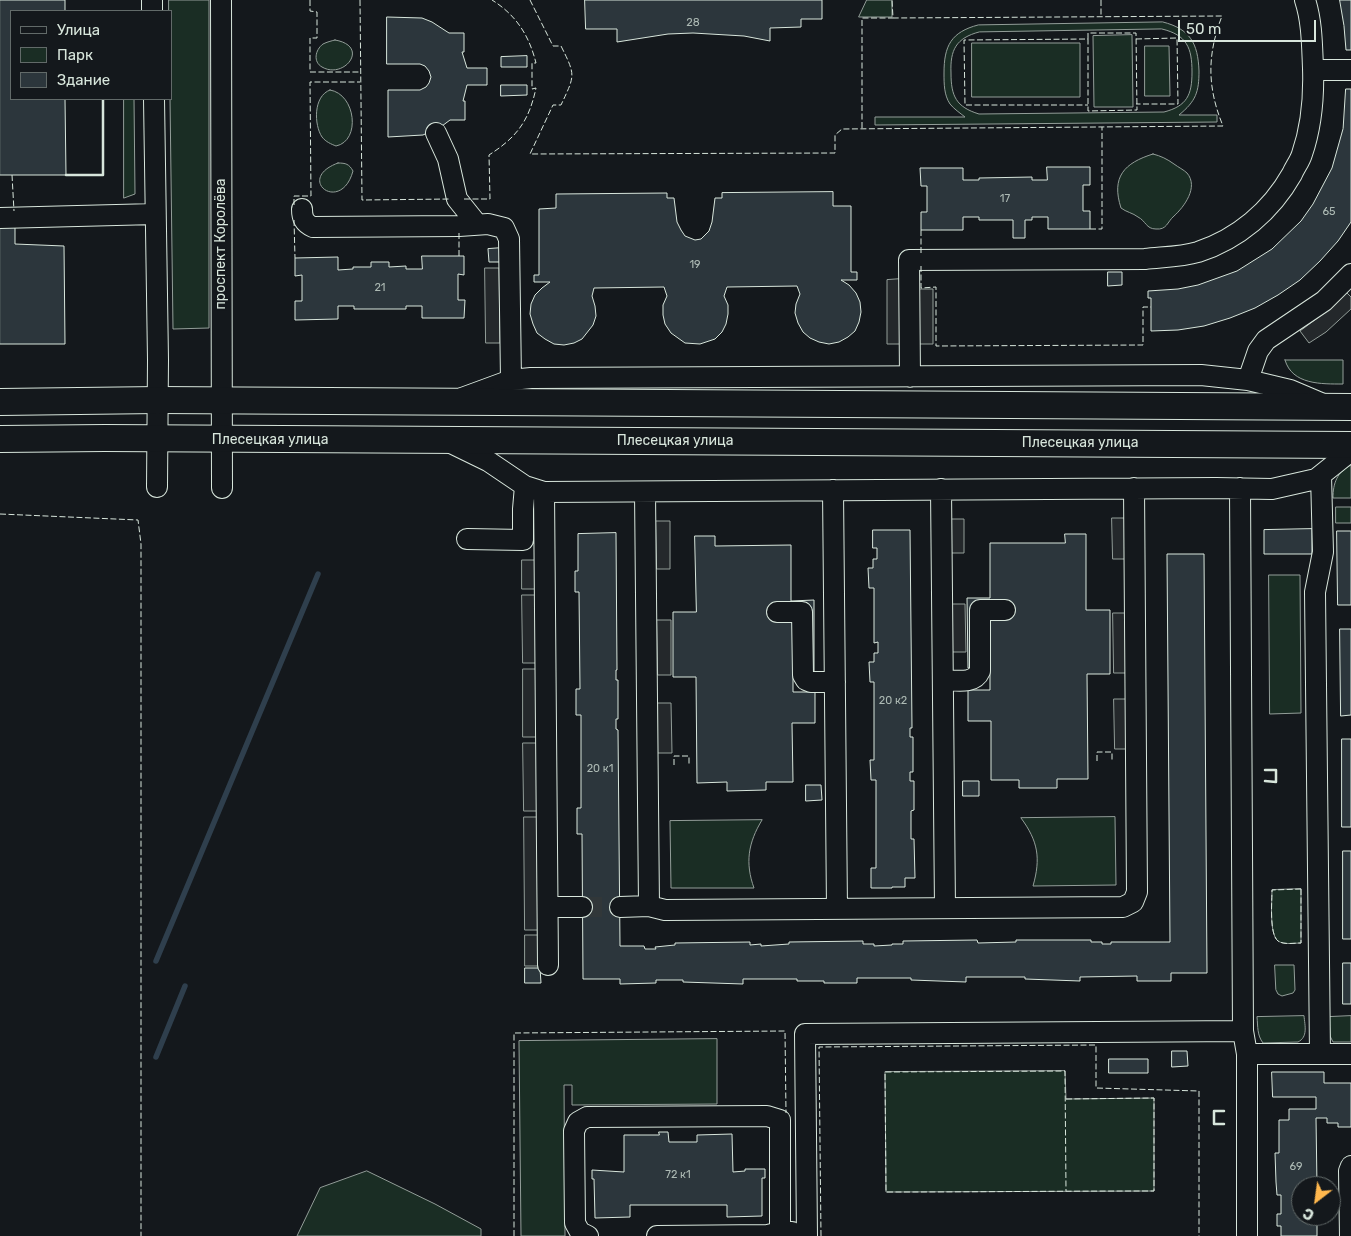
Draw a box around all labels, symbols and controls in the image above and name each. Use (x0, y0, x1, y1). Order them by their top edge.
legend (10, 10, 172, 100)
scale bar (1181, 10, 1318, 42)
house number: 28 (686, 16, 700, 30)
text: 50 m (1186, 20, 1221, 38)
text: Улица (57, 21, 100, 39)
text: Парк (57, 46, 93, 64)
text: Здание (57, 71, 110, 89)
street label: проспект Королёва (213, 179, 229, 309)
house number: 17 (1000, 192, 1010, 206)
house number: 65 (1322, 205, 1336, 219)
house number: 19 (689, 258, 701, 272)
house number: 21 (374, 281, 386, 295)
street label: Плесецкая улица (212, 432, 328, 448)
street label: Плесецкая улица (617, 433, 733, 449)
street label: Плесецкая улица (1022, 435, 1138, 451)
house number: 20 к2 (879, 694, 907, 708)
house number: 20 к1 (587, 762, 613, 776)
house number: 69 (1289, 1160, 1303, 1174)
house number: 72 к1 (665, 1168, 691, 1182)
north arrow (1291, 1176, 1341, 1226)
text: С (1300, 1204, 1317, 1223)

